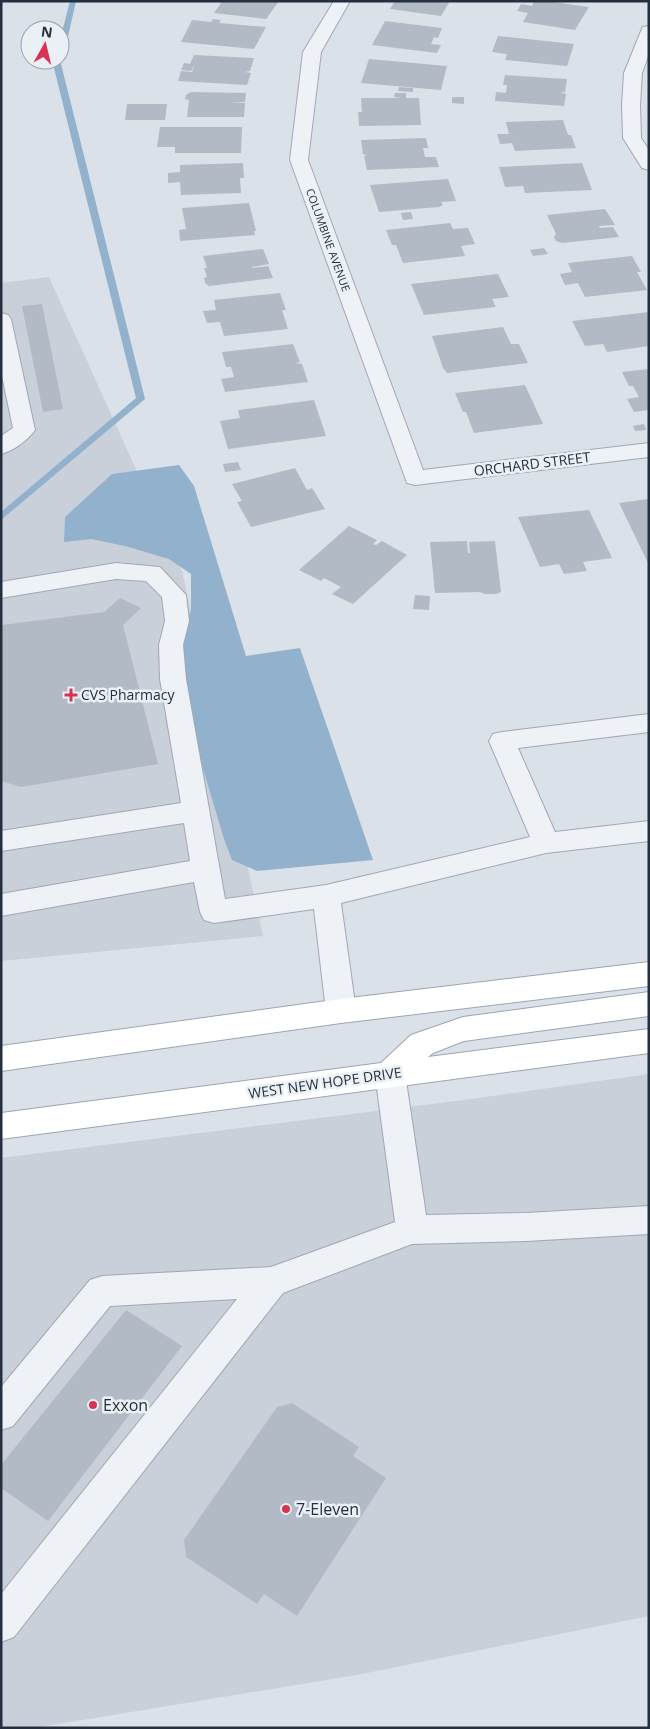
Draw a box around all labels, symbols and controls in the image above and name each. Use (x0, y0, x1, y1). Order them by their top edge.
north arrow (20, 20, 70, 70)
text: N (40, 21, 54, 42)
street label: COLUMBINE AVENUE (303, 186, 354, 293)
street label: ORCHARD STREET (473, 447, 592, 480)
place label: CVS Pharmacy (81, 685, 175, 704)
marker: CVS Pharmacy (65, 689, 77, 701)
street label: WEST NEW HOPE DRIVE (247, 1062, 403, 1103)
place label: Exxon (103, 1394, 148, 1416)
marker: Exxon (87, 1399, 99, 1411)
place label: 7-Eleven (296, 1498, 359, 1520)
marker: 7-Eleven (280, 1503, 292, 1515)

